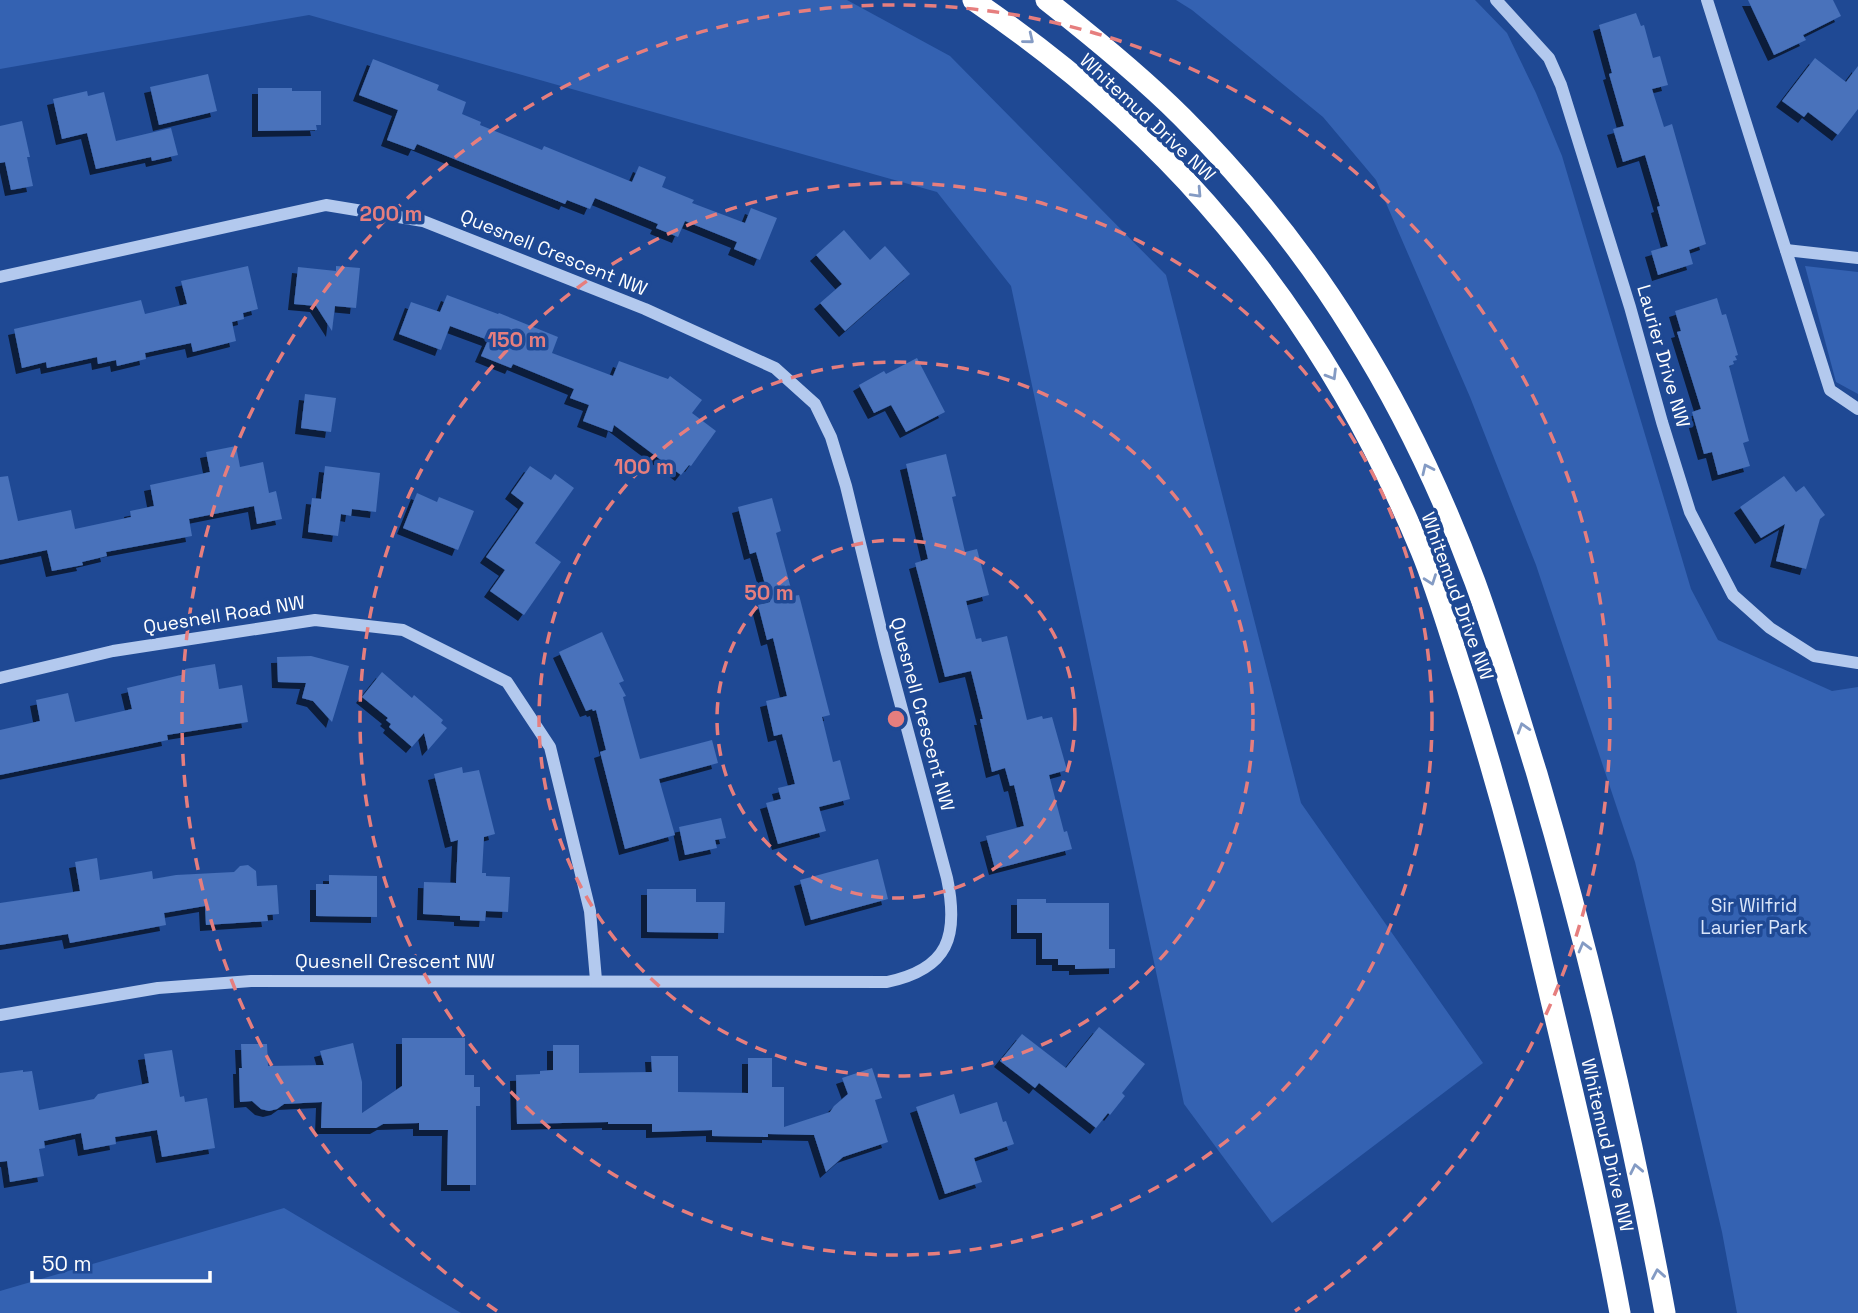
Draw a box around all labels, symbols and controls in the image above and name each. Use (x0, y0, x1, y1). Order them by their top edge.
one-way arrow (1021, 31, 1034, 44)
street label: Whitemud Drive NW (1074, 48, 1221, 187)
one-way arrow (1188, 185, 1201, 198)
text: 200 m (360, 200, 422, 227)
street label: Quesnell Crescent NW (456, 203, 651, 301)
street label: Laurier Drive NW (1631, 282, 1696, 430)
text: 150 m (488, 326, 546, 353)
one-way arrow (1323, 368, 1336, 381)
text: 100 m (614, 453, 674, 480)
one-way arrow (1421, 464, 1435, 476)
street label: Whitemud Drive NW (1415, 509, 1500, 684)
one-way arrow (1423, 573, 1437, 585)
text: 50 m (744, 579, 794, 606)
street label: Quesnell Road NW (141, 589, 307, 640)
street label: Quesnell Crescent NW (885, 614, 960, 814)
centre of rings (884, 707, 908, 731)
one-way arrow (1516, 723, 1531, 735)
park label: Sir Wilfrid Laurier Park (1700, 893, 1808, 940)
one-way arrow (1578, 942, 1592, 954)
street label: Quesnell Crescent NW (295, 949, 495, 974)
street label: Whitemud Drive NW (1575, 1056, 1640, 1234)
one-way arrow (1630, 1163, 1644, 1175)
scale bar (32, 1240, 210, 1284)
text: 50 m (42, 1250, 92, 1277)
one-way arrow (1651, 1268, 1666, 1280)

